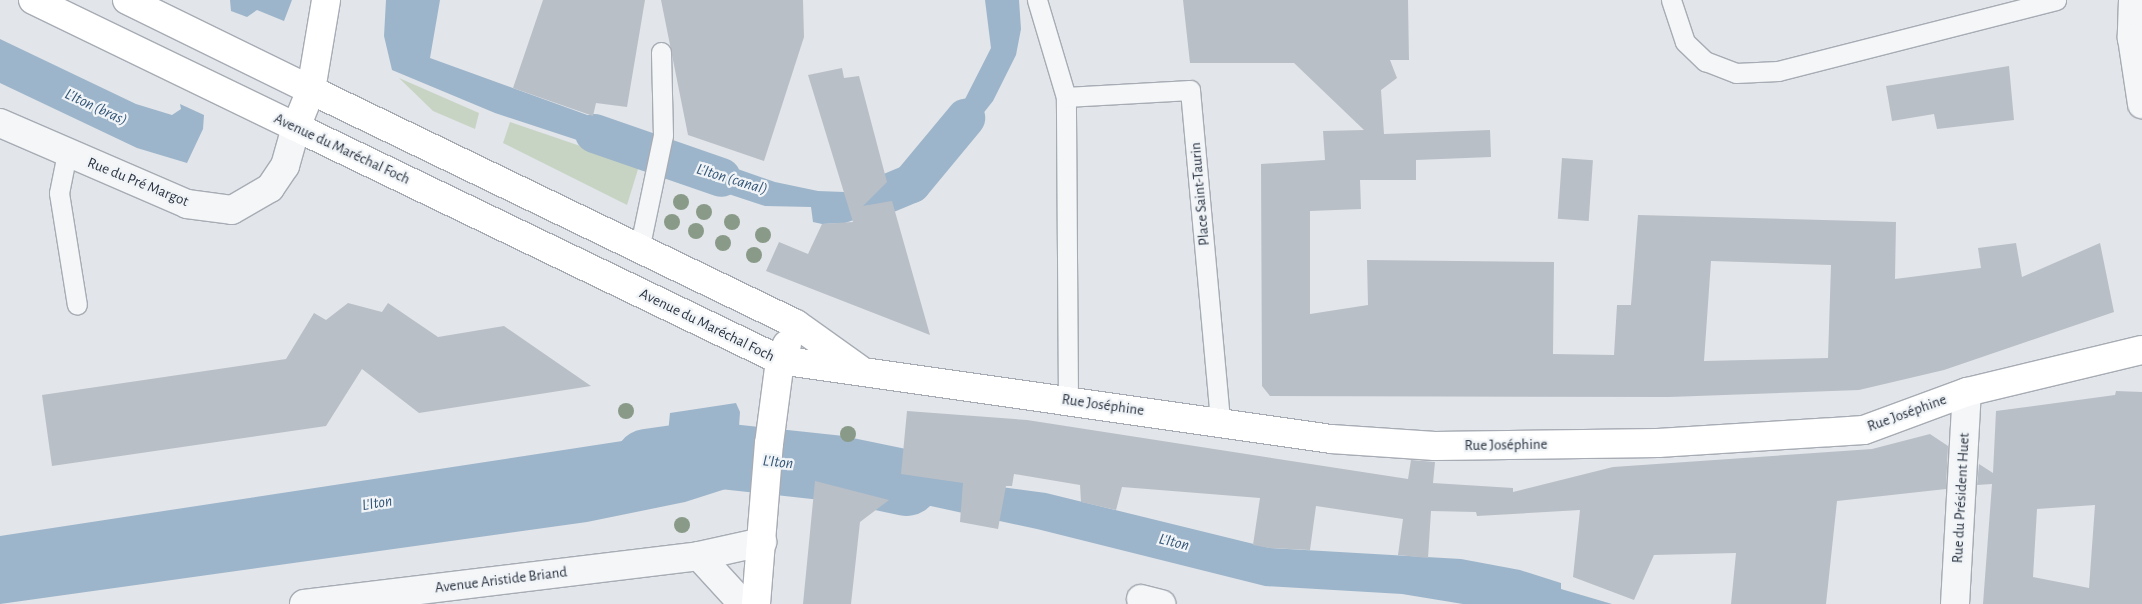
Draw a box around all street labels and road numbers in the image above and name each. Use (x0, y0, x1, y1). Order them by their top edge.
street label: Avenue du Maréchal Foch (271, 110, 413, 188)
street label: Place Saint-Taurin (1187, 142, 1213, 246)
street label: Rue du Pré Margot (85, 154, 191, 210)
street label: Avenue du Maréchal Foch (637, 284, 777, 366)
street label: Rue Joséphine (1061, 390, 1145, 420)
street label: Rue Joséphine (1865, 390, 1949, 436)
street label: Rue du Président Huet (1949, 432, 1973, 564)
street label: Rue Joséphine (1464, 435, 1548, 455)
street label: Avenue Aristide Briand (434, 563, 568, 597)

